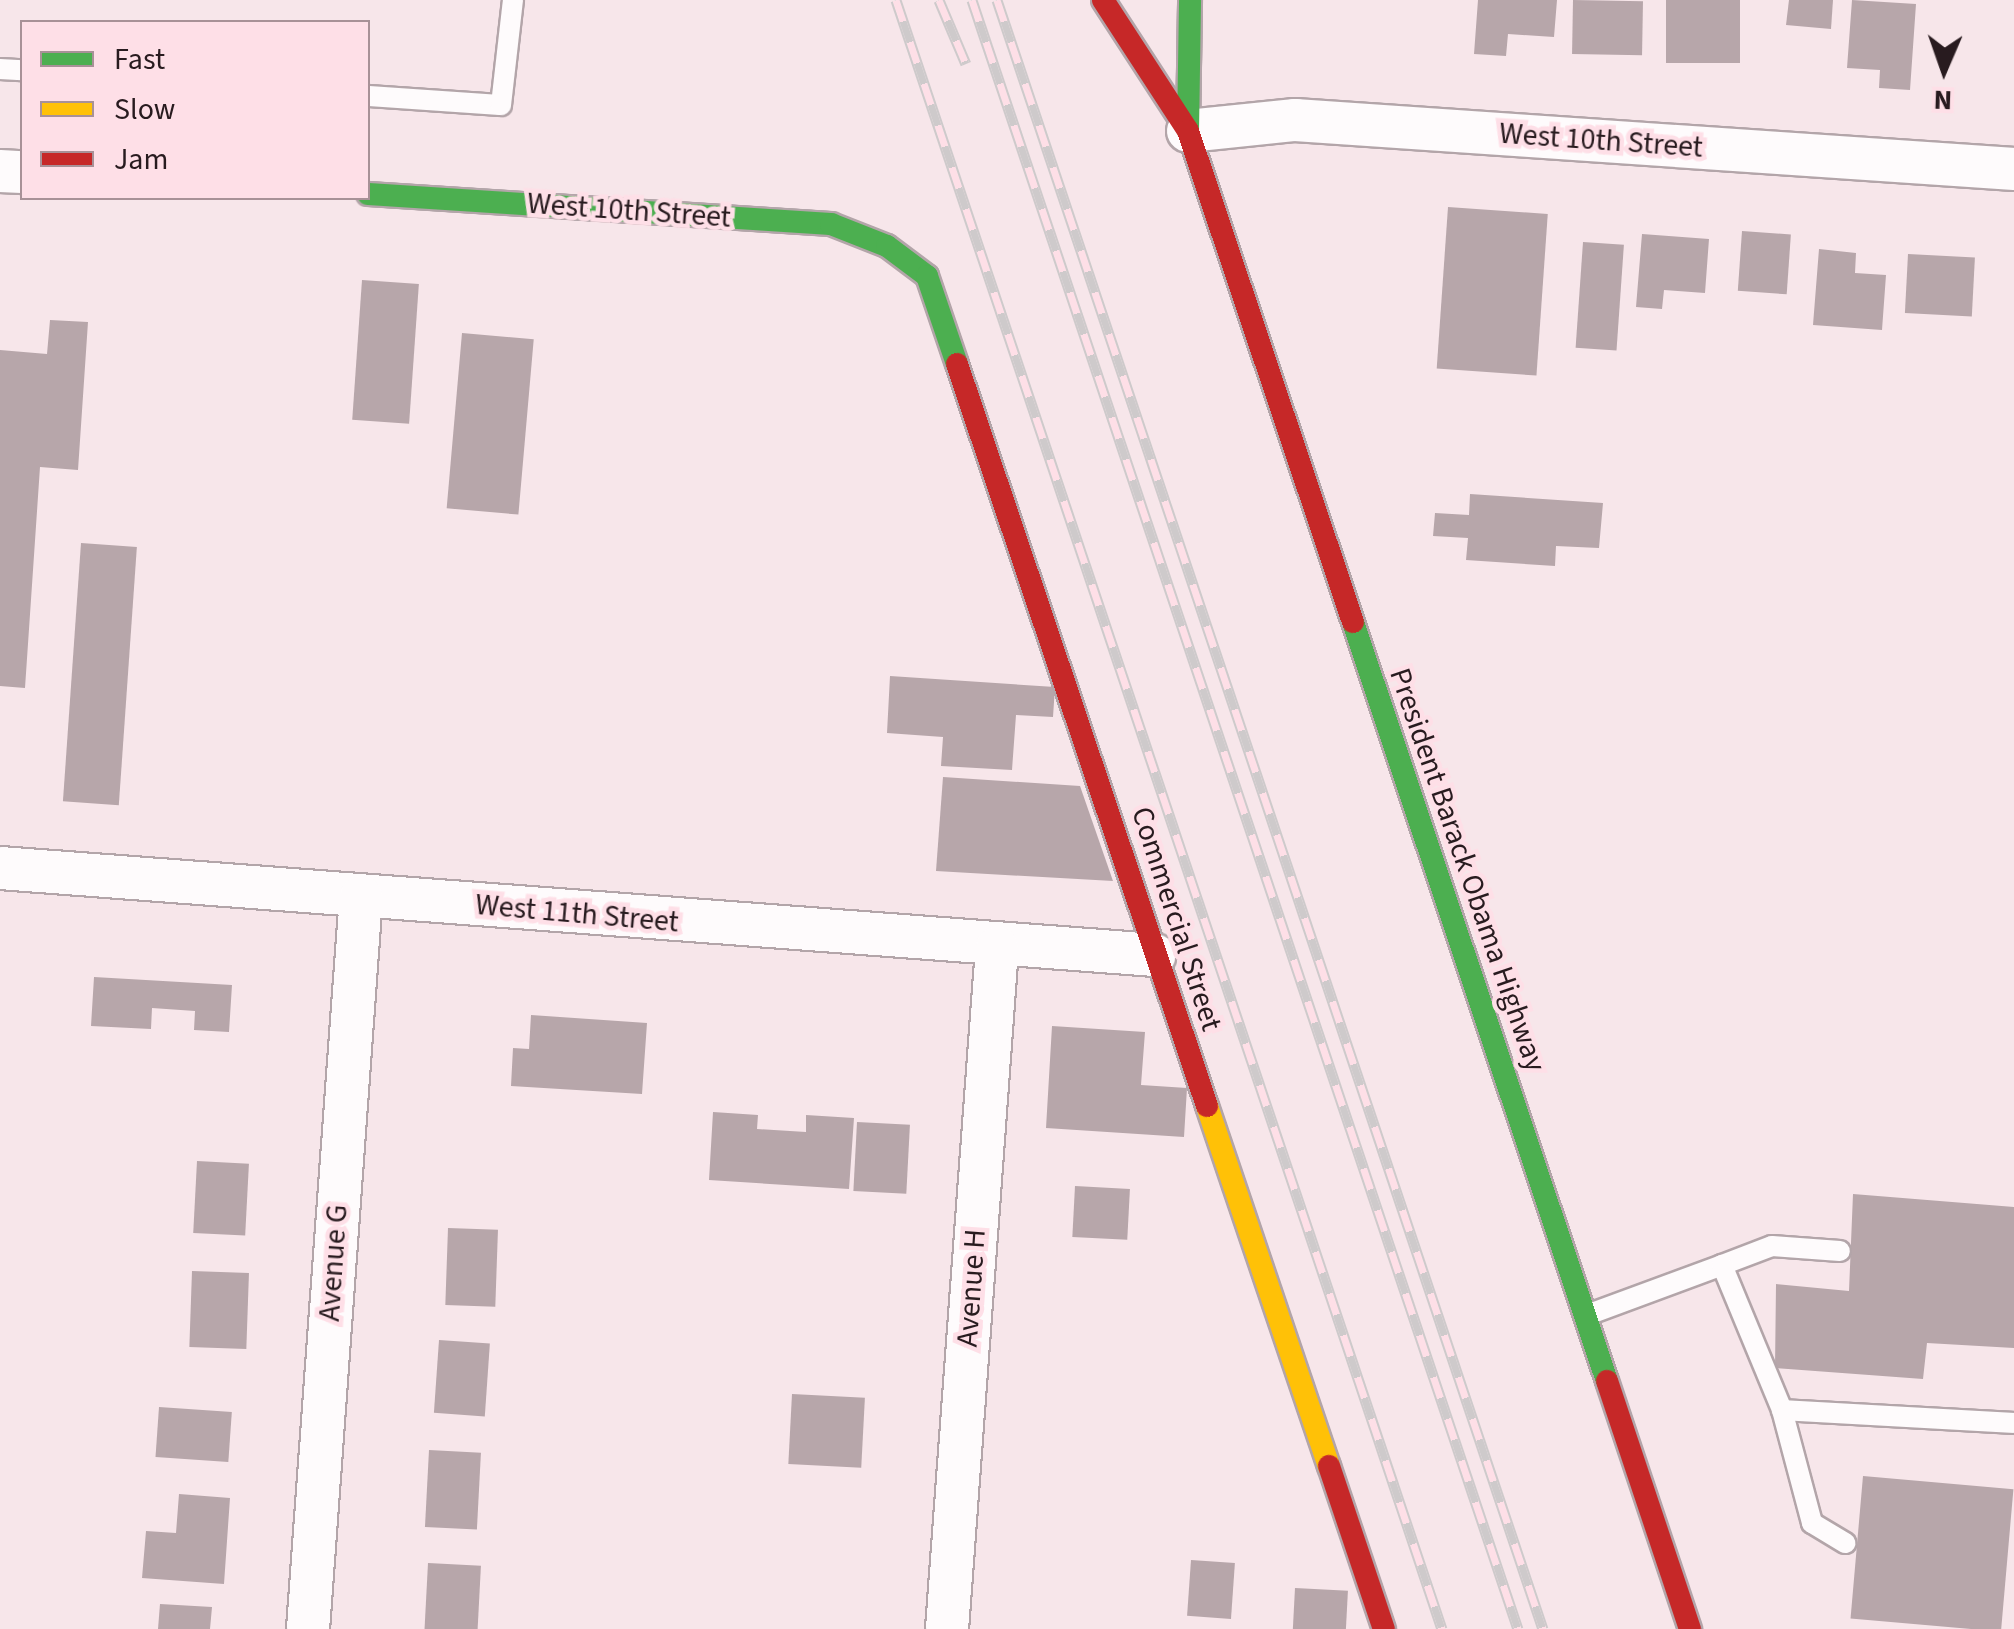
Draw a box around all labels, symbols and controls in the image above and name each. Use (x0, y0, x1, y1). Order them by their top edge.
legend (20, 20, 370, 200)
north arrow (1894, 20, 1994, 120)
text: Fast (114, 38, 165, 81)
text: N (1933, 80, 1953, 120)
text: Slow (114, 88, 175, 131)
street label: West 10th Street (1498, 116, 1704, 166)
text: Jam (114, 138, 168, 181)
street label: West 10th Street (526, 186, 732, 236)
street label: President Barack Obama Highway (1381, 664, 1553, 1076)
street label: Commercial Street (1123, 803, 1229, 1035)
street label: West 11th Street (474, 887, 680, 941)
street label: Avenue G (312, 1203, 356, 1323)
street label: Avenue H (950, 1228, 994, 1348)

